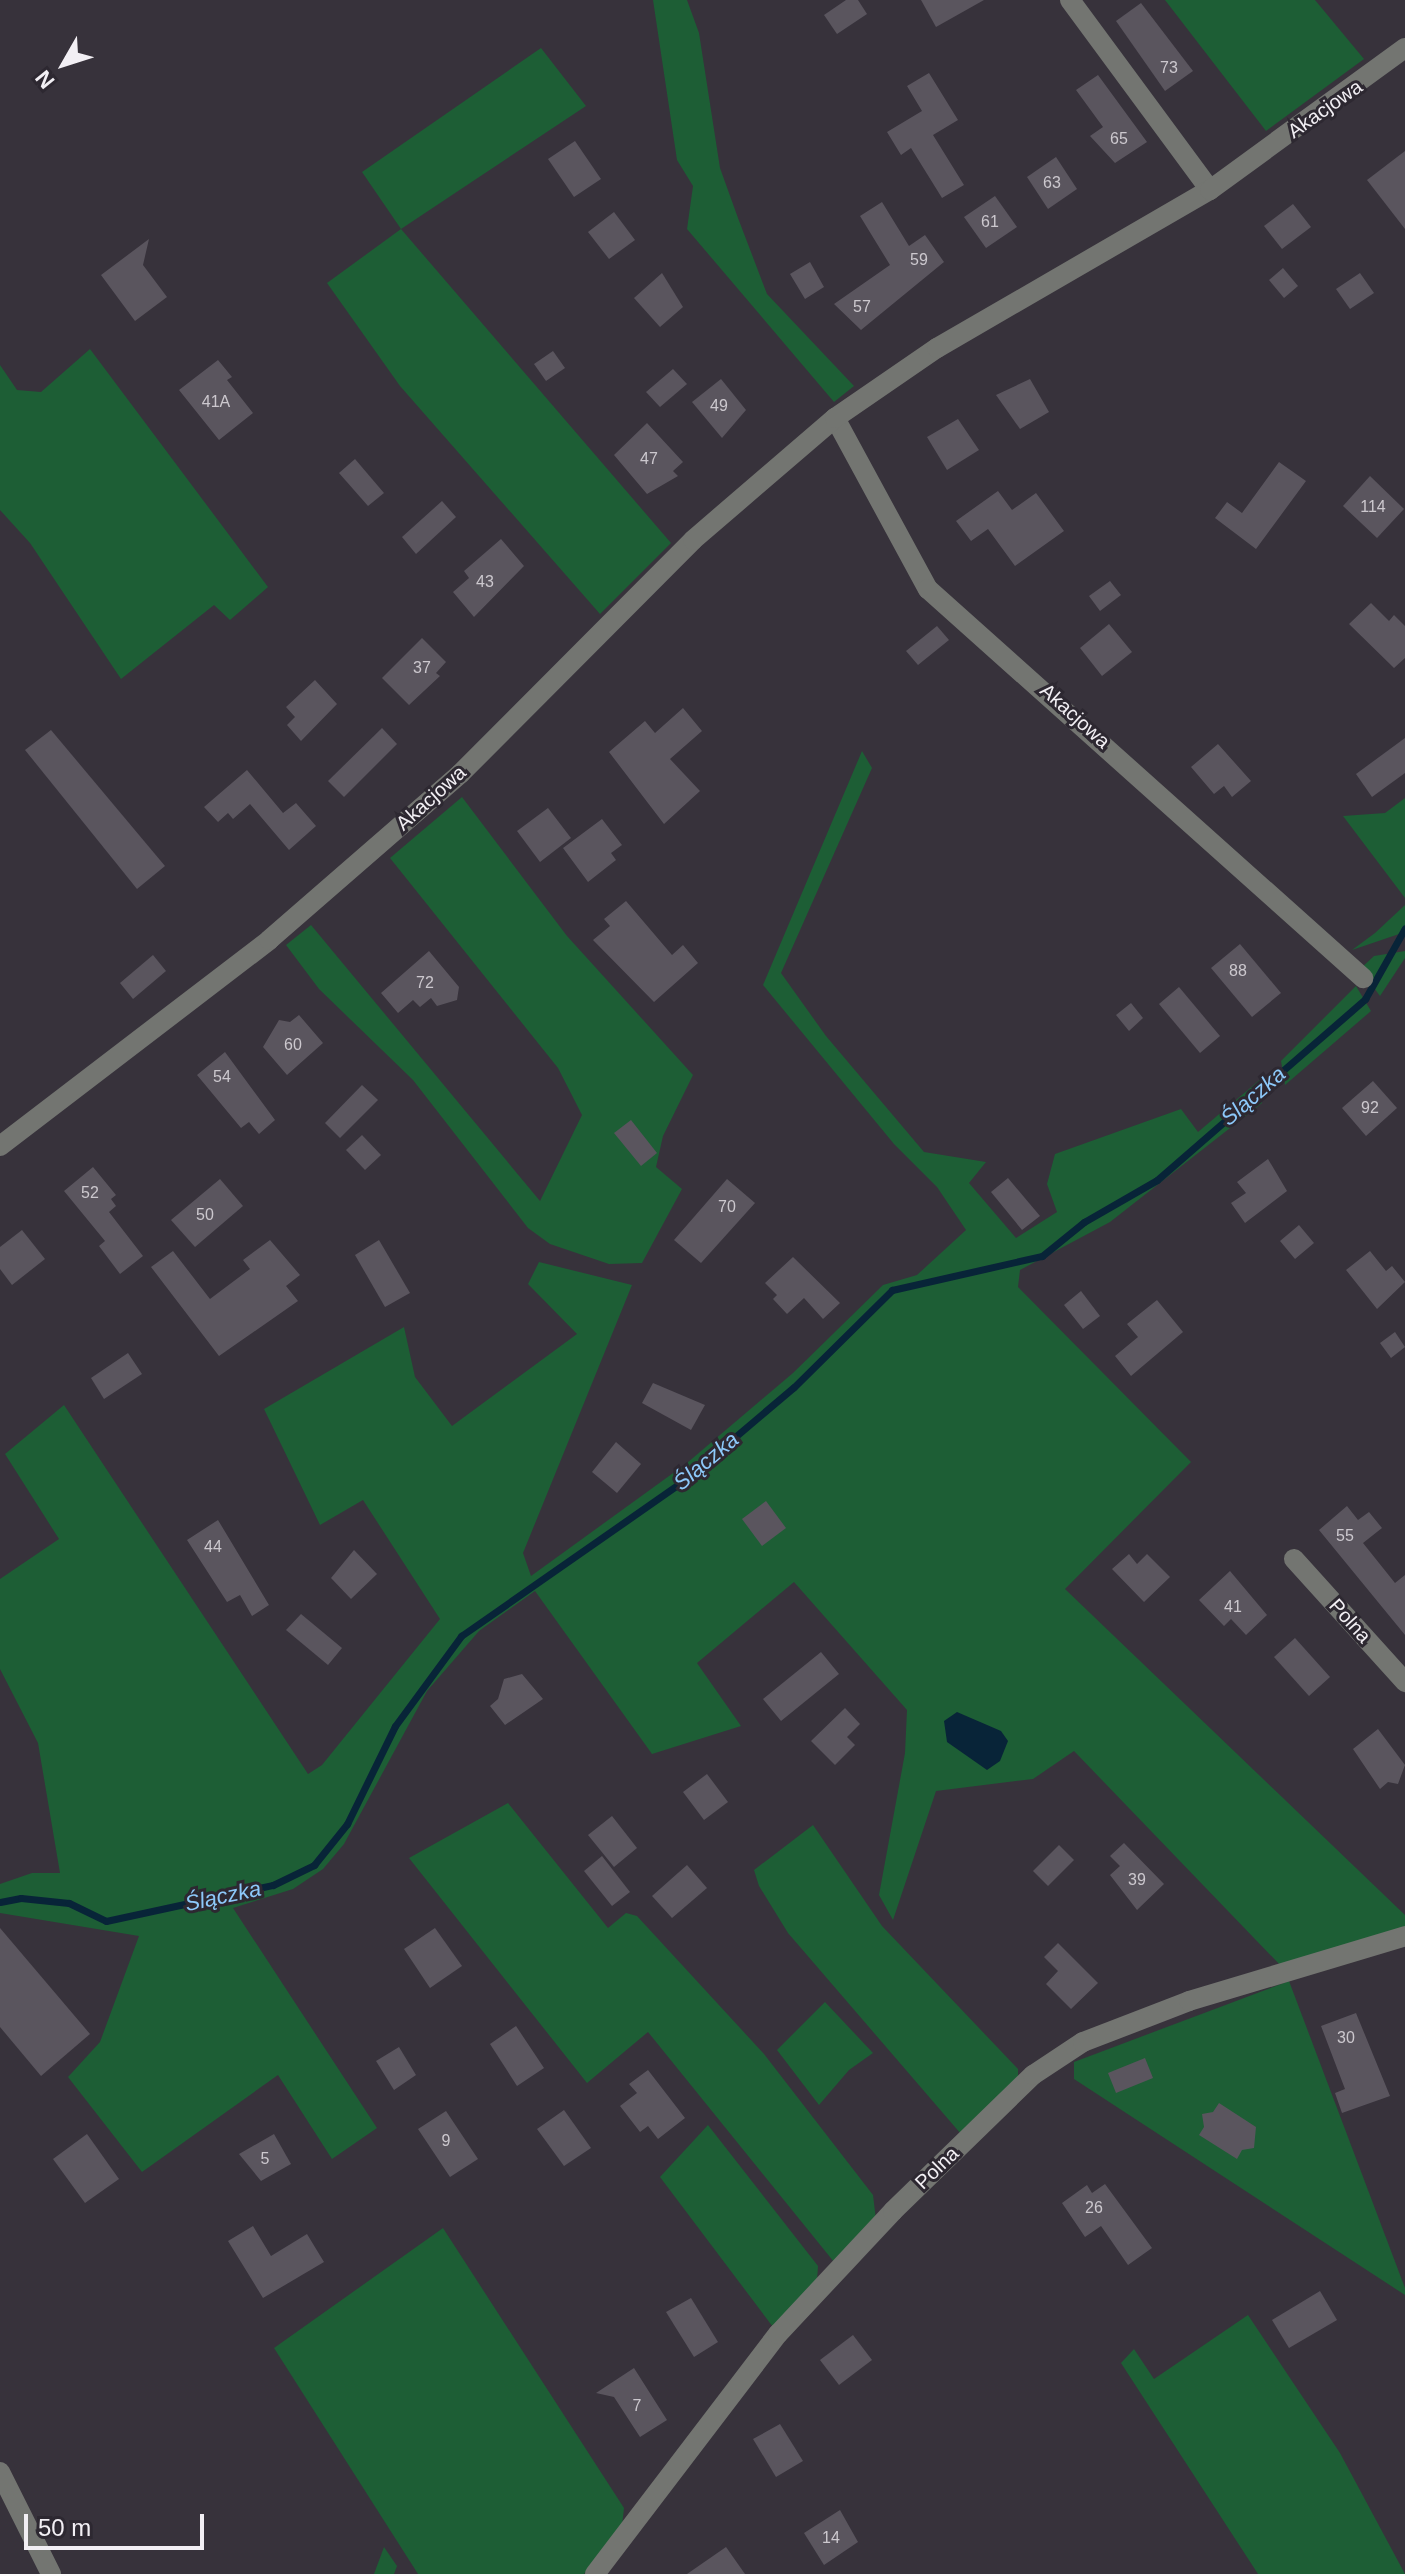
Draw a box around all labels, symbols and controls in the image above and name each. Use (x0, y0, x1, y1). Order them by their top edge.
north arrow (24, 24, 104, 104)
house number: 73 (1160, 58, 1178, 78)
text: N (30, 65, 60, 93)
street label: Akacjowa (1283, 75, 1367, 143)
house number: 65 (1110, 129, 1128, 149)
house number: 63 (1043, 173, 1061, 193)
house number: 61 (981, 212, 999, 232)
house number: 59 (910, 250, 928, 270)
house number: 57 (853, 297, 871, 317)
house number: 41A (202, 392, 230, 412)
house number: 49 (710, 396, 728, 416)
house number: 47 (640, 449, 658, 469)
house number: 114 (1360, 497, 1386, 517)
house number: 43 (476, 572, 494, 592)
house number: 37 (413, 658, 431, 678)
street label: Akacjowa (1035, 678, 1115, 754)
street label: Akacjowa (391, 760, 471, 836)
house number: 88 (1229, 961, 1247, 981)
house number: 72 (416, 973, 434, 993)
house number: 60 (284, 1035, 302, 1055)
water label: Ślączka (1215, 1061, 1291, 1131)
house number: 54 (213, 1067, 231, 1087)
house number: 92 (1361, 1098, 1379, 1118)
house number: 52 (81, 1183, 99, 1203)
house number: 70 (718, 1197, 736, 1217)
house number: 50 (196, 1205, 214, 1225)
water label: Ślączka (668, 1426, 744, 1496)
house number: 55 (1336, 1526, 1354, 1546)
house number: 44 (204, 1537, 222, 1557)
street label: Polna (1324, 1594, 1376, 1648)
house number: 41 (1224, 1597, 1242, 1617)
house number: 39 (1128, 1870, 1146, 1890)
water label: Ślączka (183, 1875, 263, 1917)
house number: 30 (1337, 2028, 1355, 2048)
house number: 9 (442, 2131, 450, 2151)
street label: Polna (910, 2142, 964, 2194)
house number: 5 (261, 2149, 269, 2169)
house number: 26 (1085, 2198, 1103, 2218)
house number: 7 (633, 2396, 641, 2416)
scale bar (28, 2498, 208, 2548)
text: 50 m (38, 2514, 91, 2541)
house number: 14 (822, 2528, 840, 2548)

